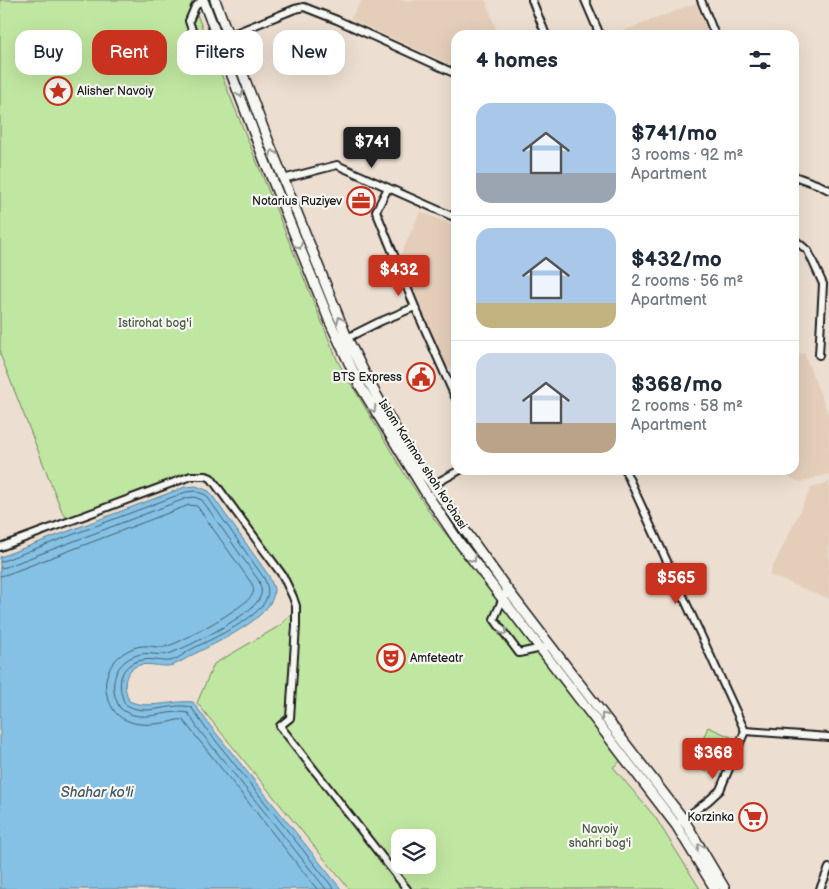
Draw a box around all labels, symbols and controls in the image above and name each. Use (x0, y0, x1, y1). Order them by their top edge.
chip: Buy (15, 30, 82, 75)
chip: Rent (92, 30, 167, 75)
chip: Filters (177, 30, 263, 75)
chip: New (273, 30, 345, 75)
icon: filters (746, 46, 774, 74)
text: 4 homes (476, 48, 558, 73)
place icon: Alisher Navoiy (43, 76, 73, 106)
place label: Alisher Navoiy (77, 84, 154, 99)
one-way arrow (234, 90, 244, 98)
text: $741/mo (631, 121, 717, 146)
icon: home (516, 123, 576, 183)
pin: $741 (342, 126, 402, 169)
text: $741 (354, 133, 390, 152)
text: 3 rooms · 92 m² (631, 146, 744, 165)
one-way arrow (269, 149, 279, 158)
text: Apartment (631, 165, 707, 184)
office icon: Notarius Ruziyev (346, 186, 376, 216)
place label: Notarius Ruziyev (252, 194, 342, 209)
one-way arrow (293, 241, 304, 250)
text: $432/mo (631, 247, 722, 272)
icon: home (516, 248, 576, 308)
pin: $432 (369, 254, 429, 297)
text: $432 (380, 261, 418, 280)
text: 2 rooms · 56 m² (631, 272, 743, 291)
text: Apartment (631, 291, 707, 310)
park label: Istirohat bog'i (118, 316, 192, 331)
one-way arrow (336, 316, 346, 325)
public building icon: BTS Express (406, 362, 436, 392)
place label: BTS Express (332, 370, 402, 385)
text: $368/mo (631, 372, 722, 397)
icon: home (516, 373, 576, 433)
street label: Islom Karimov shoh ko'chasi (375, 396, 470, 532)
text: 2 rooms · 58 m² (631, 397, 743, 416)
one-way arrow (367, 404, 377, 413)
text: Apartment (631, 416, 707, 435)
one-way arrow (467, 553, 475, 562)
pin: $565 (646, 562, 706, 605)
text: $565 (657, 569, 695, 588)
one-way arrow (498, 626, 506, 635)
theatre icon: Amfeteatr (376, 643, 406, 673)
place label: Amfeteatr (410, 651, 464, 666)
one-way arrow (602, 713, 610, 722)
pin: $368 (683, 738, 743, 780)
text: $368 (693, 744, 733, 763)
water label: Shahar ko'li (61, 784, 134, 801)
supermarket icon: Korzinka (738, 802, 768, 832)
place label: Korzinka (687, 810, 734, 825)
park label: Navoiy shahri bog'i (569, 822, 631, 851)
map controls (391, 829, 436, 874)
button: layers (391, 829, 436, 874)
one-way arrow (697, 844, 707, 853)

